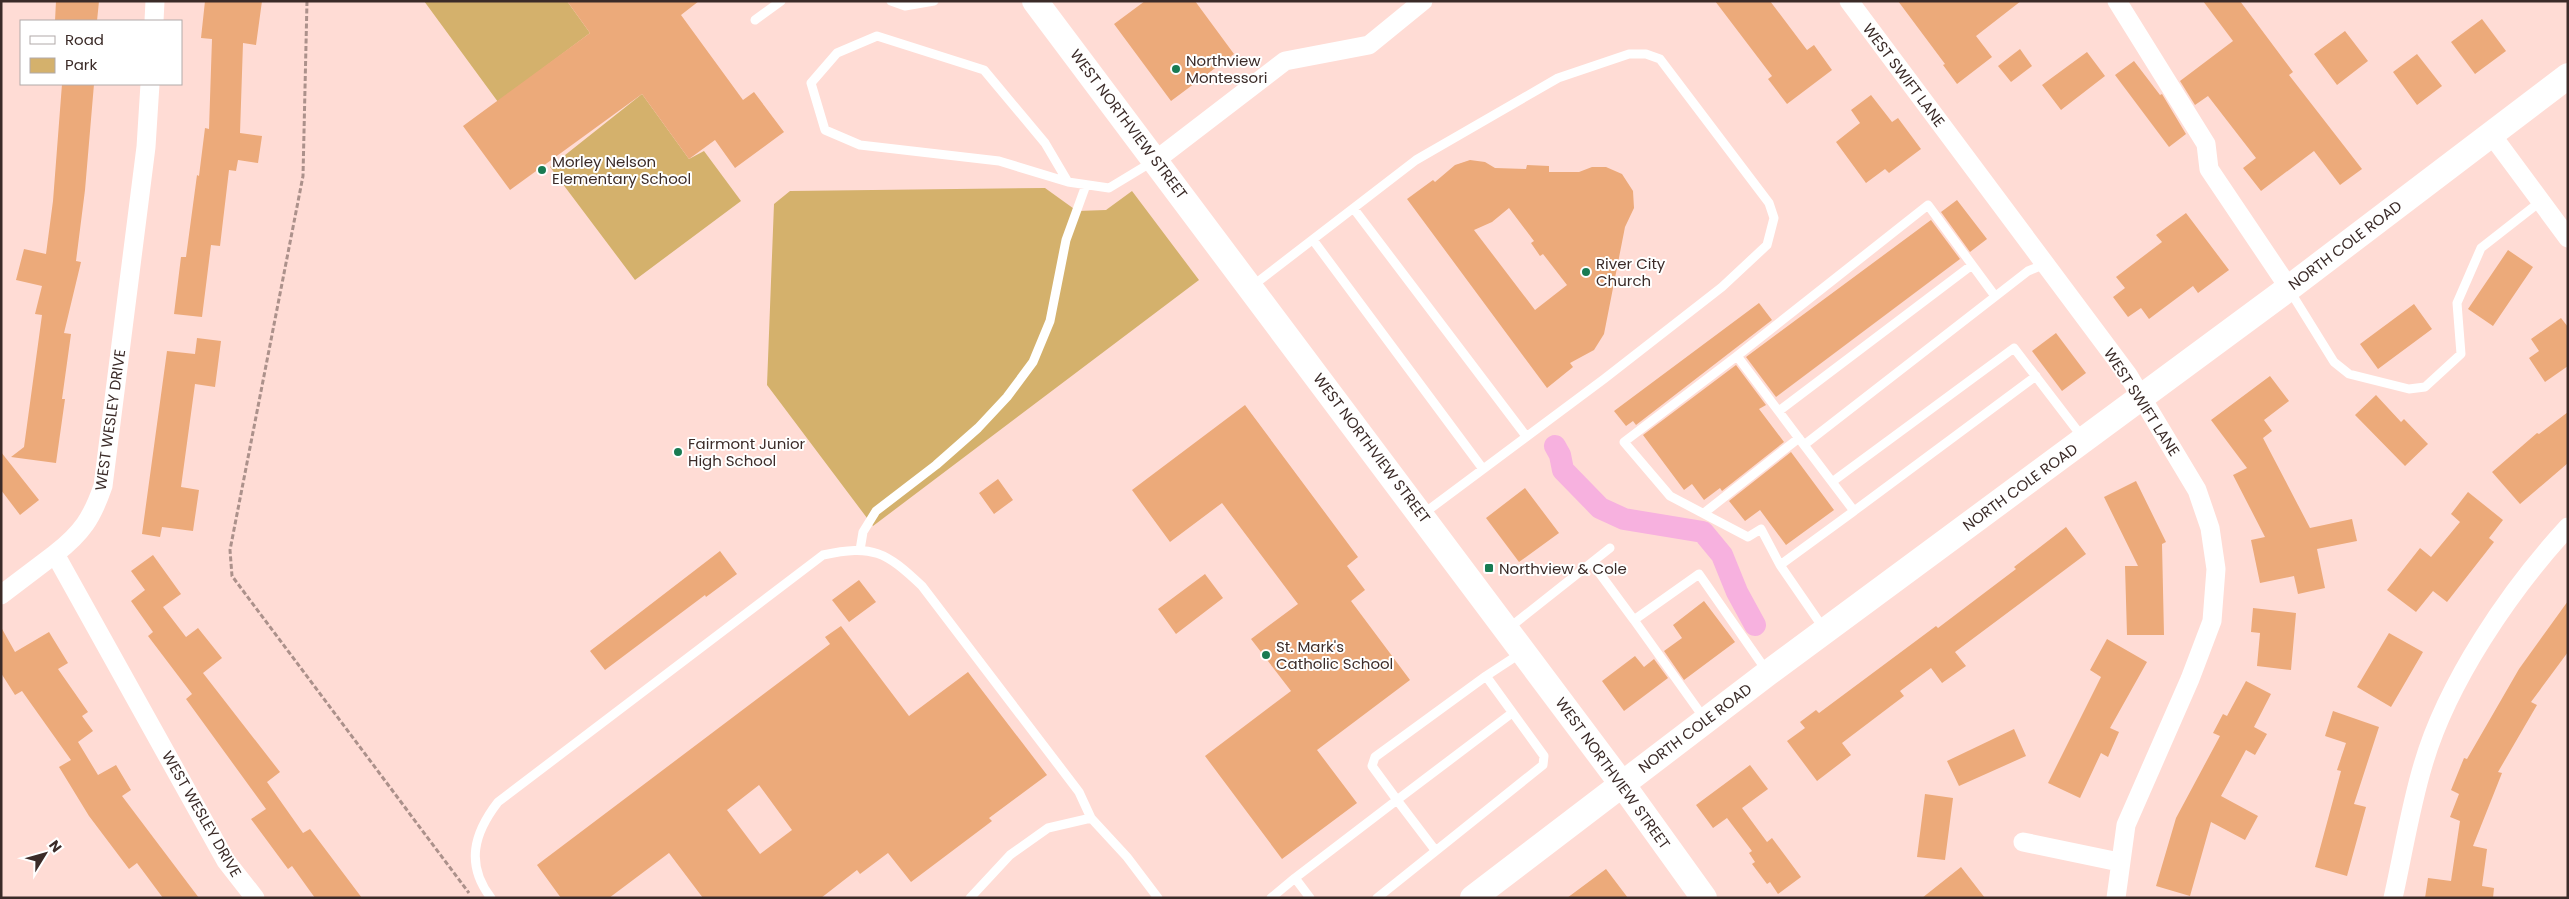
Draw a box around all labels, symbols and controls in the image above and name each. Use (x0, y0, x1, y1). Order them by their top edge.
street label: WEST SWIFT LANE (1858, 19, 1950, 131)
legend (20, 20, 182, 85)
text: Road (65, 29, 104, 50)
street label: WEST NORTHVIEW STREET (1066, 45, 1192, 203)
place label: Northview Montessori (1186, 50, 1267, 88)
text: Park (65, 54, 97, 75)
marker: Northview Montessori (1170, 63, 1182, 75)
place label: Morley Nelson Elementary School (552, 151, 691, 189)
marker: Morley Nelson Elementary School (536, 164, 548, 176)
street label: NORTH COLE ROAD (2284, 195, 2406, 295)
place label: River City Church (1596, 253, 1666, 291)
marker: River City Church (1580, 266, 1592, 278)
street label: WEST SWIFT LANE (2099, 344, 2185, 460)
street label: WEST WESLEY DRIVE (90, 348, 130, 492)
street label: WEST NORTHVIEW STREET (1309, 369, 1435, 527)
place label: Fairmont Junior High School (688, 433, 806, 471)
street label: NORTH COLE ROAD (1958, 438, 2082, 536)
marker: Fairmont Junior High School (672, 446, 684, 458)
place label: Northview & Cole (1499, 558, 1627, 579)
marker: Northview & Cole (1483, 562, 1495, 574)
place label: St. Mark's Catholic School (1276, 636, 1393, 674)
marker: St. Mark's Catholic School (1260, 649, 1272, 661)
street label: NORTH COLE ROAD (1634, 678, 1756, 778)
street label: WEST NORTHVIEW STREET (1551, 693, 1675, 853)
street label: WEST WESLEY DRIVE (157, 747, 247, 881)
north arrow (20, 829, 70, 879)
text: N (44, 836, 67, 856)

